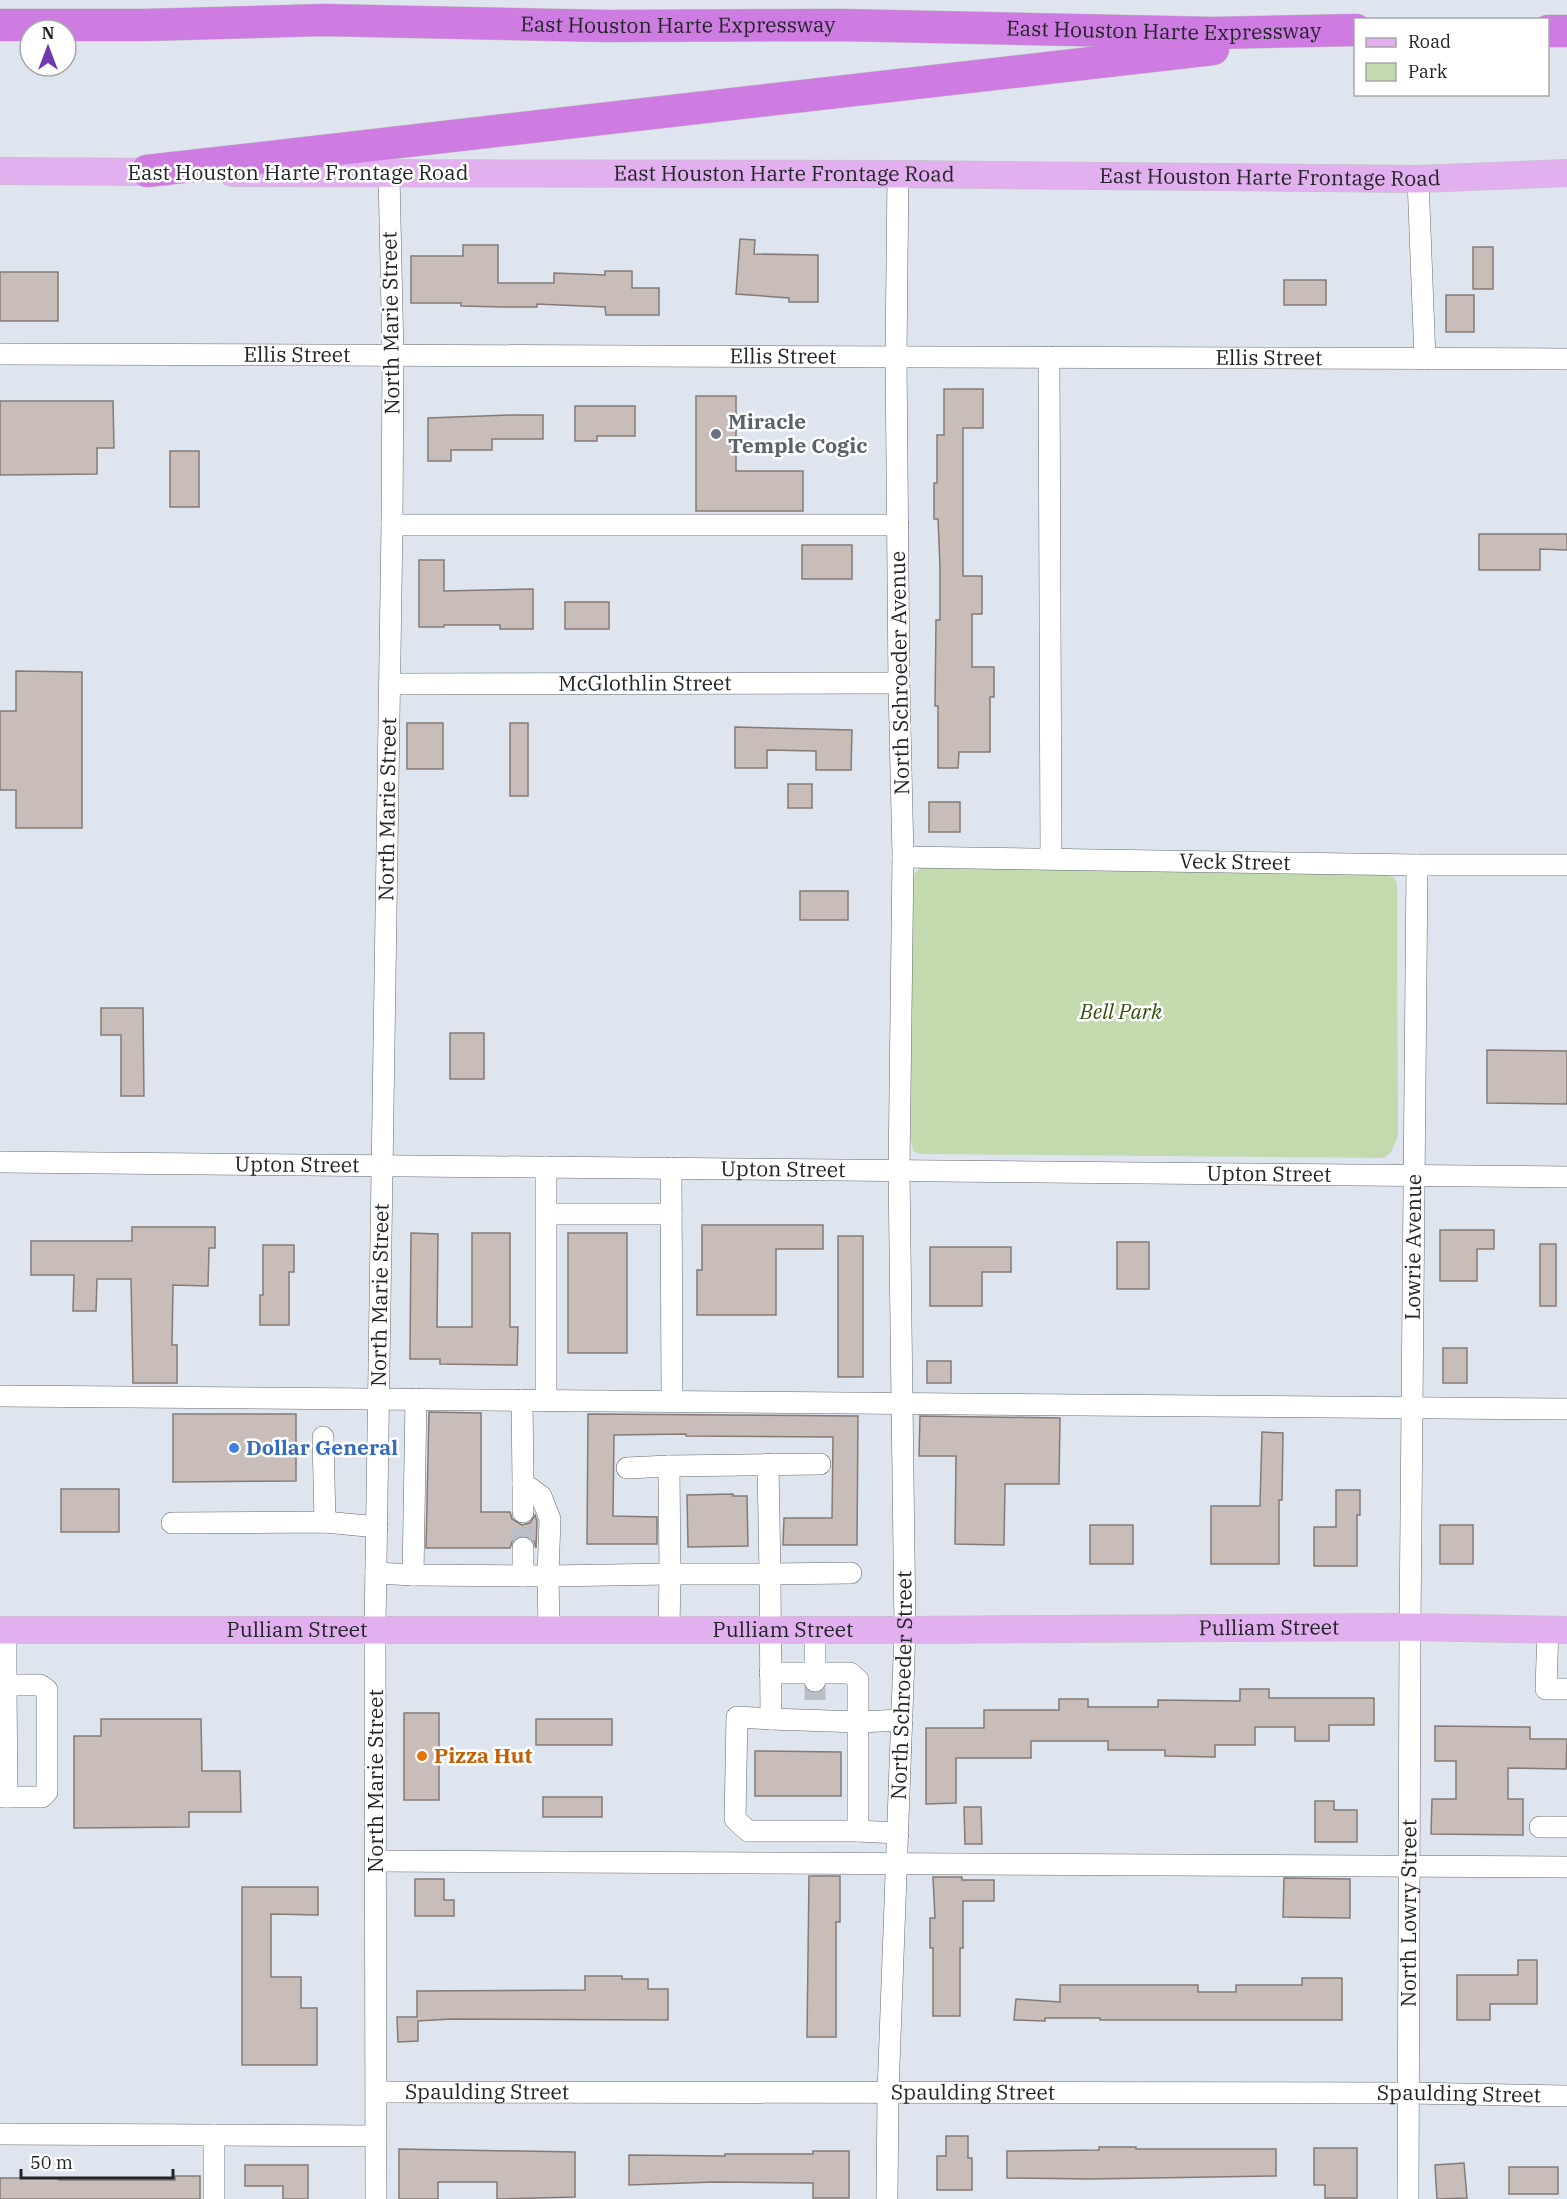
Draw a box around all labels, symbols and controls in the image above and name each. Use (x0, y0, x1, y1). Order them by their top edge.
street label: East Houston Harte Expressway (520, 9, 836, 39)
street label: East Houston Harte Expressway (1006, 14, 1322, 46)
north arrow (18, 18, 78, 78)
legend (1354, 18, 1549, 96)
text: N (42, 23, 54, 43)
text: Road (1408, 30, 1451, 53)
text: Park (1408, 60, 1448, 83)
street label: East Houston Harte Frontage Road (128, 158, 469, 186)
street label: East Houston Harte Frontage Road (613, 159, 955, 188)
street label: East Houston Harte Frontage Road (1099, 161, 1441, 192)
street label: North Marie Street (374, 231, 406, 415)
street label: Ellis Street (244, 340, 350, 368)
street label: Ellis Street (730, 341, 836, 370)
street label: Ellis Street (1216, 343, 1322, 371)
place label: Miracle Temple Cogic (728, 407, 868, 459)
marker: Miracle Temple Cogic (709, 427, 723, 441)
street label: North Schroeder Avenue (883, 551, 915, 795)
street label: McGlothlin Street (558, 668, 732, 697)
street label: North Marie Street (371, 717, 402, 901)
street label: Veck Street (1179, 846, 1291, 876)
park label: Bell Park (1079, 997, 1163, 1025)
street label: Upton Street (234, 1149, 360, 1178)
street label: Upton Street (720, 1154, 846, 1183)
street label: Upton Street (1206, 1159, 1332, 1188)
street label: Lowrie Avenue (1398, 1174, 1427, 1320)
street label: North Marie Street (364, 1203, 395, 1387)
place label: Dollar General (246, 1433, 398, 1461)
marker: Dollar General (227, 1441, 241, 1455)
street label: North Schroeder Street (884, 1570, 918, 1800)
street label: Pulliam Street (1199, 1612, 1339, 1641)
street label: Pulliam Street (227, 1615, 367, 1643)
street label: Pulliam Street (713, 1615, 853, 1643)
street label: North Marie Street (361, 1689, 389, 1873)
place label: Pizza Hut (434, 1741, 532, 1769)
marker: Pizza Hut (415, 1749, 429, 1763)
street label: North Lowry Street (1394, 1819, 1422, 2007)
street label: Spaulding Street (405, 2077, 569, 2105)
street label: Spaulding Street (891, 2077, 1055, 2106)
street label: Spaulding Street (1377, 2078, 1541, 2109)
scale bar (21, 2142, 172, 2180)
text: 50 m (30, 2151, 73, 2174)

